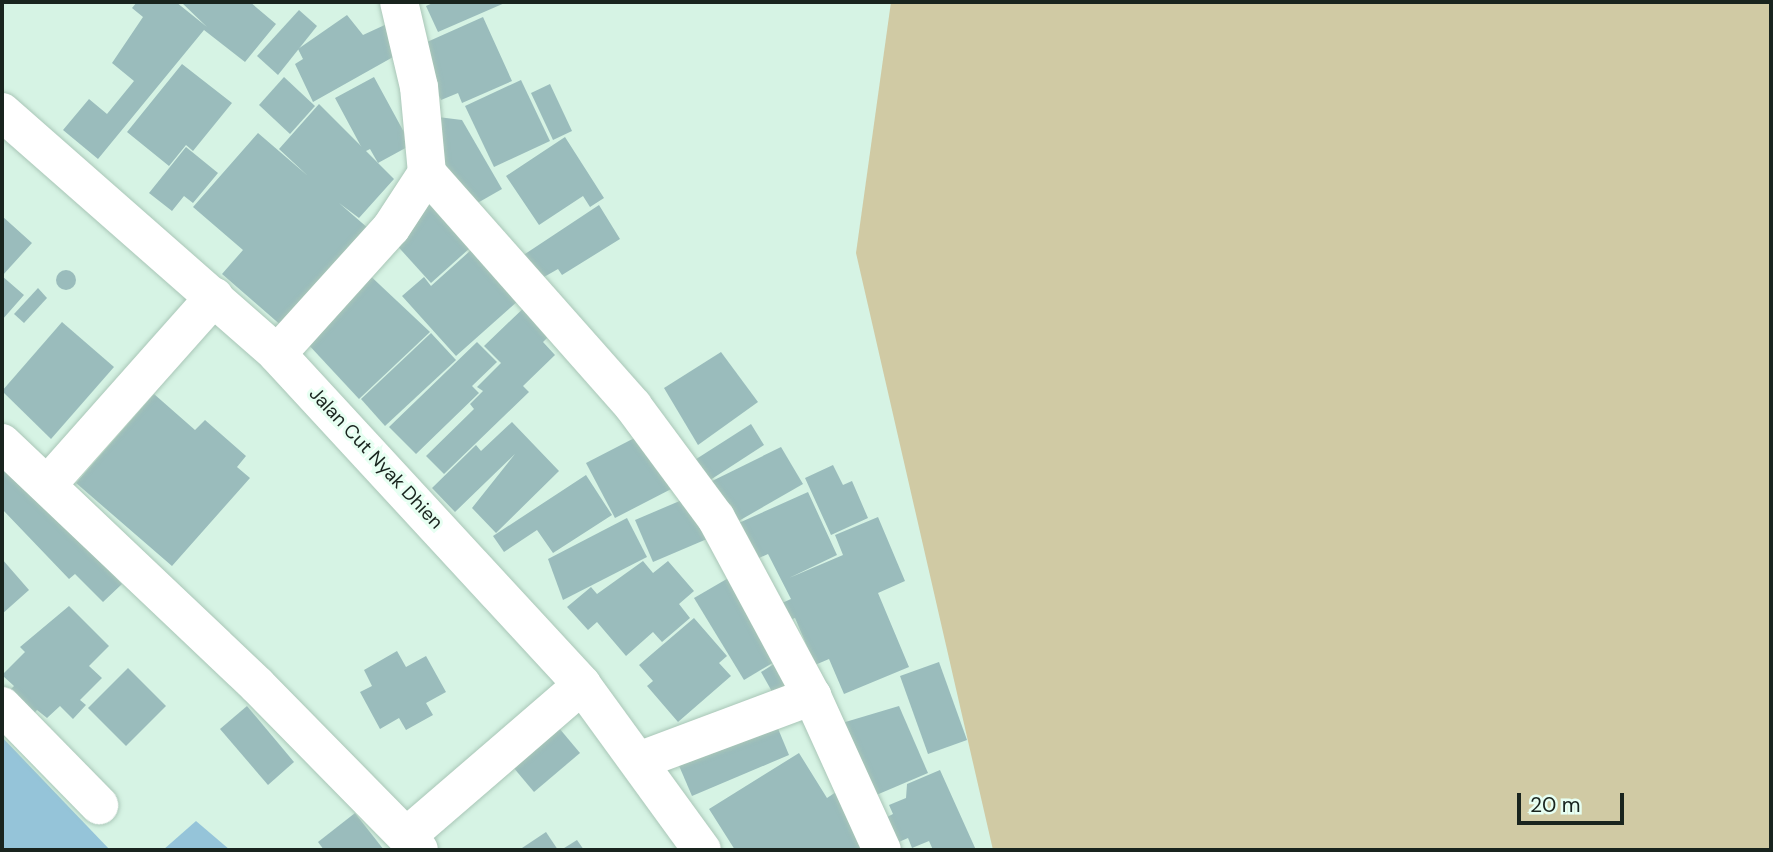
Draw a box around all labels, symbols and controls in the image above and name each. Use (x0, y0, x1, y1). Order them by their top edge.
street label: Jalan Cut Nyak Dhien (304, 382, 448, 534)
scale bar (1521, 778, 1628, 822)
text: 20 m (1530, 791, 1581, 819)

